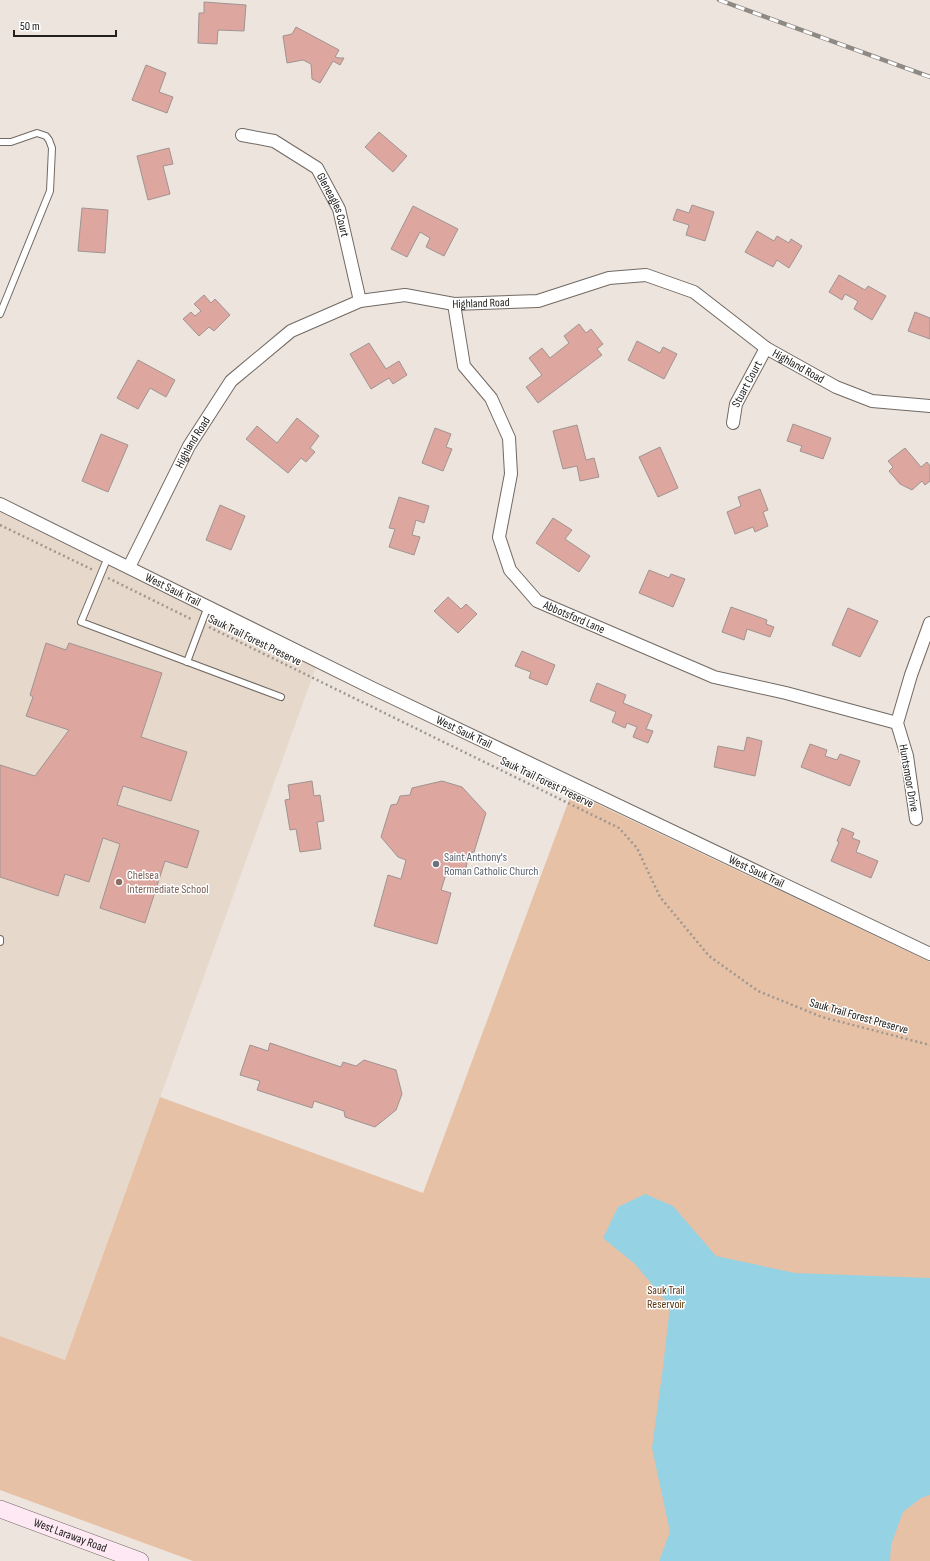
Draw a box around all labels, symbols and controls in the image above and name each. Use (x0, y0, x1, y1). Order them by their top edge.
scale bar (14, 12, 116, 38)
text: 50 m (20, 19, 40, 34)
street label: Gleneagles Court (313, 170, 352, 239)
street label: Highland Road (452, 295, 510, 312)
street label: Highland Road (769, 346, 827, 387)
street label: Stuart Court (729, 358, 766, 410)
street label: Highland Road (172, 414, 214, 471)
street label: West Sauk Trail (143, 570, 203, 610)
street label: Abbotsford Lane (540, 597, 607, 637)
street label: Sauk Trail Forest Preserve (206, 611, 304, 670)
street label: West Sauk Trail (434, 713, 494, 752)
street label: Huntsmoor Drive (895, 743, 922, 813)
street label: Sauk Trail Forest Preserve (498, 753, 596, 812)
place label: Saint Anthony's Roman Catholic Church (444, 850, 538, 879)
street label: West Sauk Trail (726, 852, 787, 891)
marker: Saint Anthony's Roman Catholic Church (431, 859, 441, 869)
place label: Chelsea Intermediate School (127, 868, 208, 897)
marker: Chelsea Intermediate School (114, 877, 124, 887)
street label: Sauk Trail Forest Preserve (808, 995, 910, 1038)
park label: Sauk Trail Reservoir (647, 1283, 686, 1312)
street label: West Laraway Road (31, 1515, 109, 1556)

